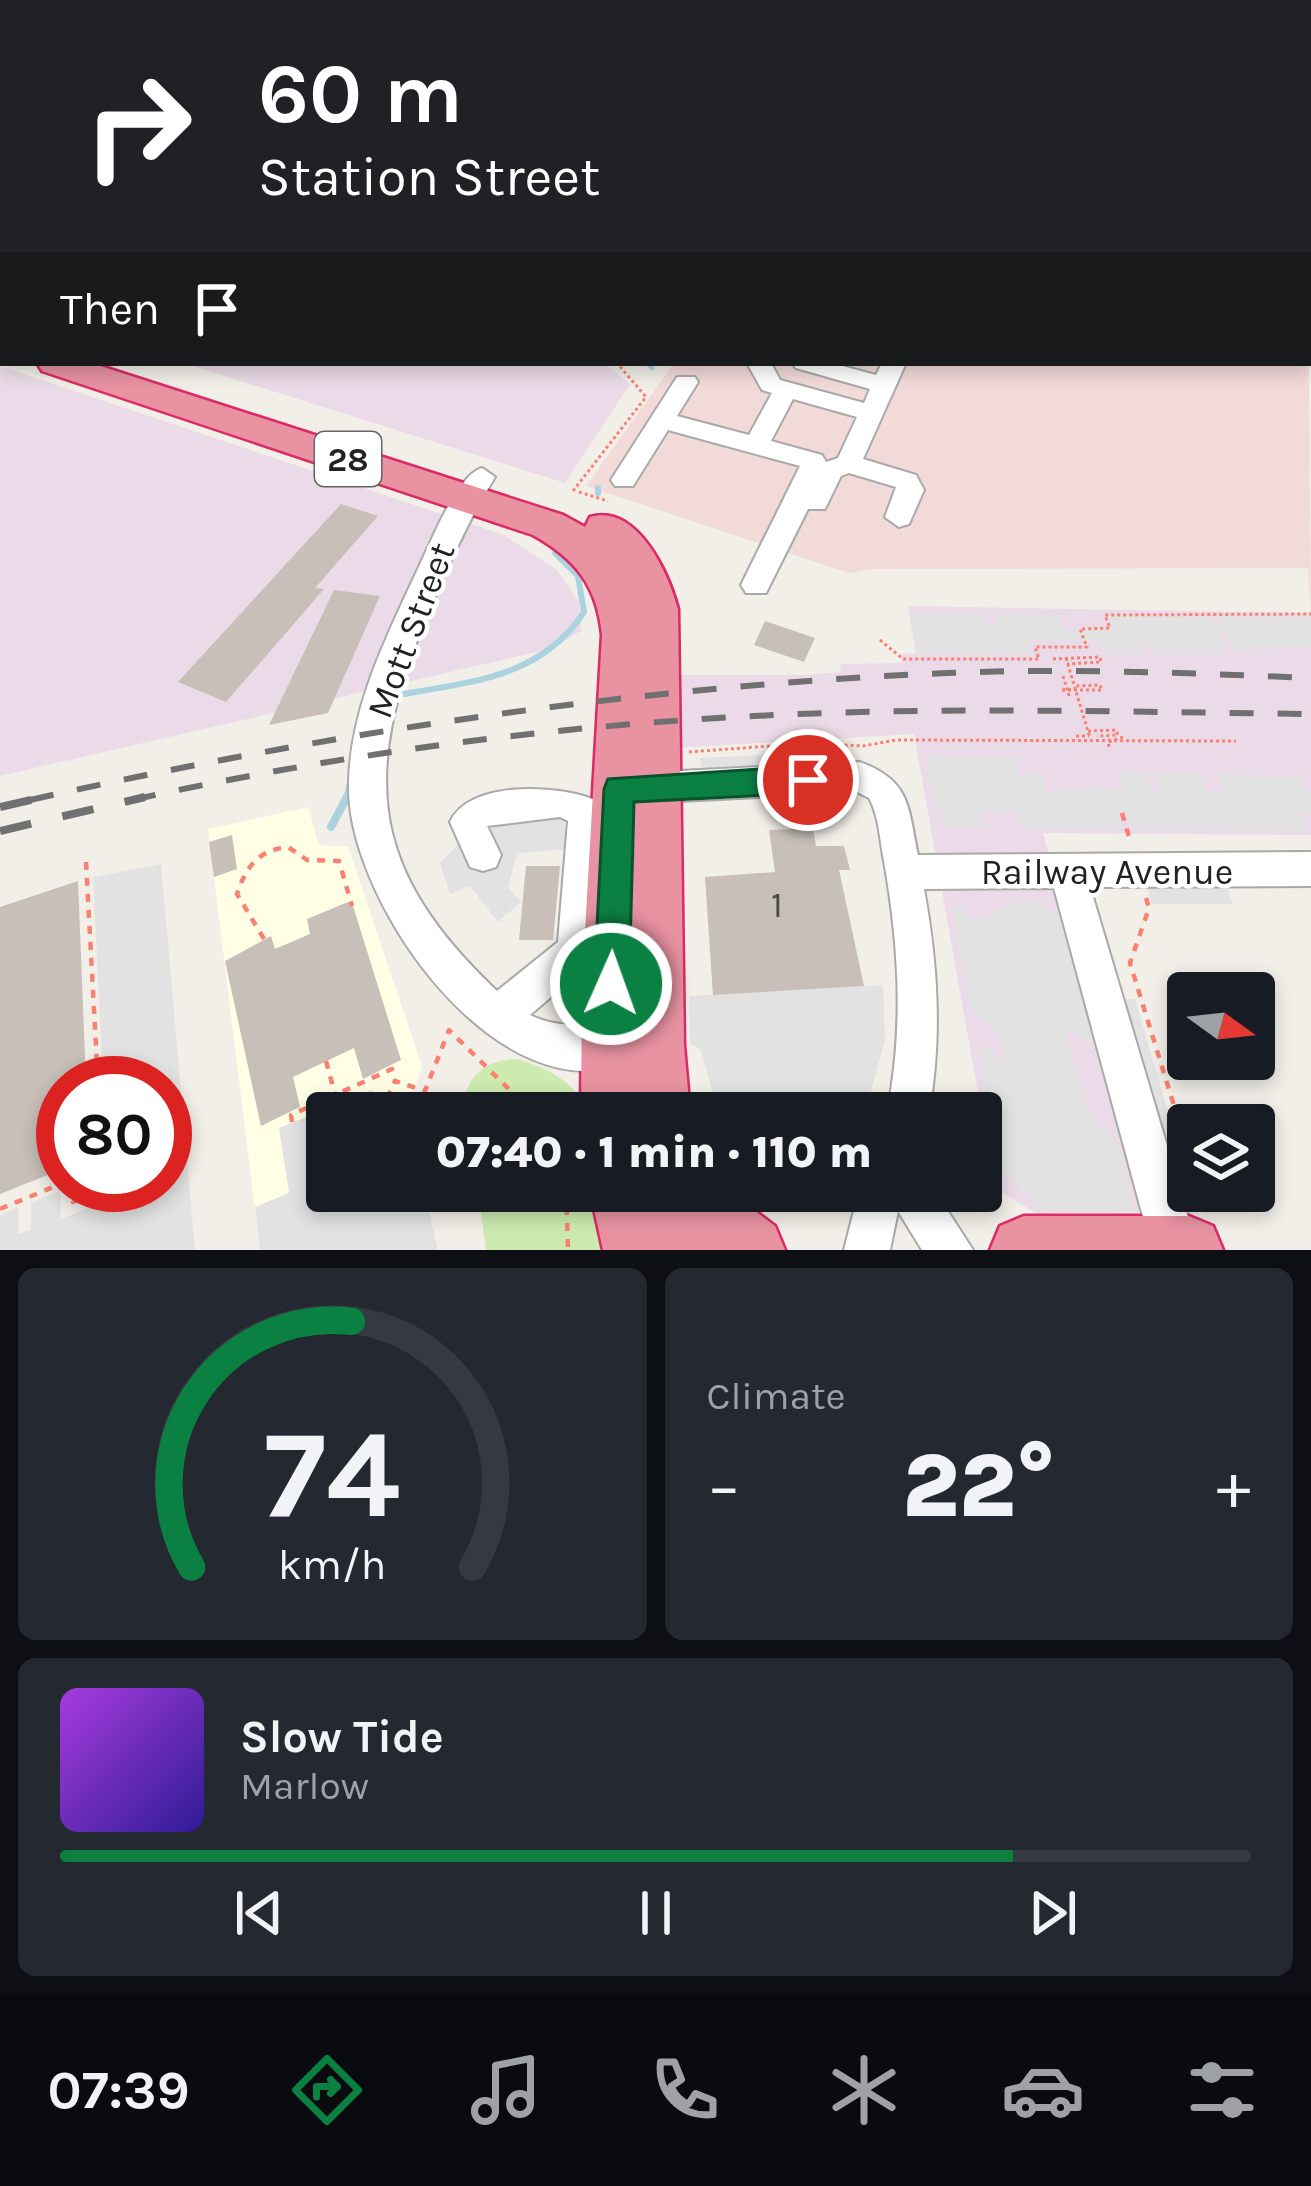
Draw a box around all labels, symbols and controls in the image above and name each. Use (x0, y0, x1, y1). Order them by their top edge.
text: 60 m (258, 45, 463, 143)
icon: right (60, 48, 216, 204)
text: Station Street (258, 145, 600, 209)
icon: arrive (184, 276, 250, 342)
text: Then (60, 283, 160, 335)
road number: 28 (315, 432, 381, 486)
street label: Mott Street (358, 537, 464, 724)
pin (757, 729, 859, 831)
icon: arrive (775, 747, 841, 813)
street label: Railway Avenue (981, 851, 1233, 893)
house number: 1 (771, 884, 783, 926)
position arrow (548, 921, 674, 1047)
north arrow (1167, 972, 1275, 1080)
map controls (1167, 972, 1275, 1212)
speed limit sign: 80 (36, 1056, 192, 1212)
button: layers (1167, 1104, 1275, 1212)
text: 07:40 · 1 min · 110 m (436, 1126, 872, 1178)
text: Climate (707, 1373, 846, 1419)
text: 74 (264, 1402, 400, 1547)
text: 22° (902, 1433, 1055, 1539)
text: − (707, 1447, 741, 1525)
text: + (1216, 1447, 1251, 1525)
text: km/h (278, 1540, 387, 1590)
text: Slow Tide (240, 1711, 444, 1763)
text: Marlow (240, 1763, 369, 1809)
icon: previous (226, 1880, 292, 1946)
icon: pause (623, 1880, 689, 1946)
icon: next (1020, 1880, 1086, 1946)
icon: directions (285, 2048, 369, 2132)
icon: music (464, 2048, 548, 2132)
icon: phone (643, 2048, 727, 2132)
icon: climate (822, 2048, 906, 2132)
icon: car (1001, 2048, 1085, 2132)
icon: filters (1180, 2048, 1264, 2132)
text: 07:39 (47, 2058, 190, 2122)

